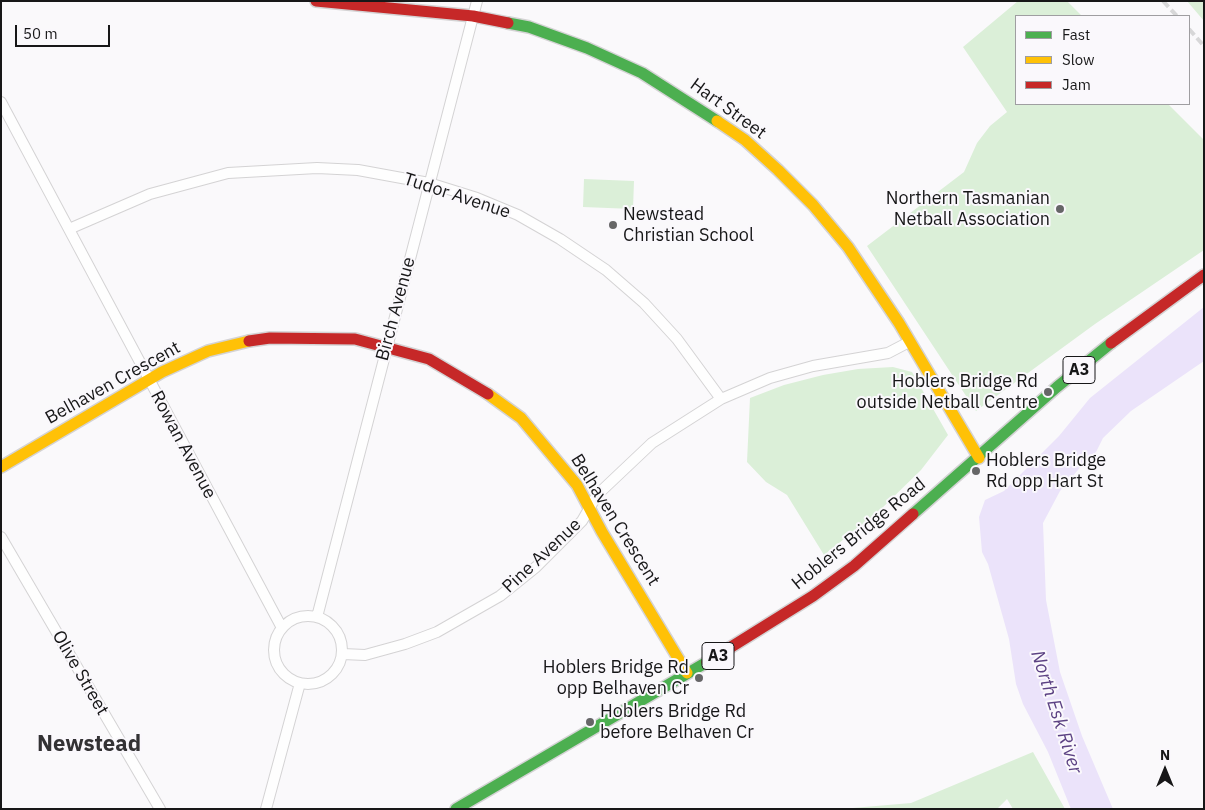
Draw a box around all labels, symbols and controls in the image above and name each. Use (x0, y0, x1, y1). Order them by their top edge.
scale bar (18, 15, 112, 47)
legend (1015, 15, 1190, 105)
text: 50 m (23, 24, 58, 43)
text: Fast (1062, 25, 1090, 44)
text: Slow (1062, 50, 1095, 69)
street label: Hart Street (686, 74, 770, 144)
text: Jam (1062, 75, 1091, 94)
street label: Tudor Avenue (401, 169, 513, 223)
place label: Northern Tasmanian Netball Association (886, 188, 1050, 230)
marker: Northern Tasmanian Netball Association (1054, 203, 1066, 215)
place label: Newstead Christian School (623, 204, 754, 246)
marker: Newstead Christian School (607, 219, 619, 231)
street label: Birch Avenue (372, 255, 420, 363)
street label: Belhaven Crescent (42, 337, 184, 429)
road number: A3 (1063, 356, 1095, 384)
place label: Hoblers Bridge Rd outside Netball Centre (857, 371, 1038, 414)
marker: Hoblers Bridge Rd outside Netball Centre (1042, 386, 1054, 398)
street label: Rowan Avenue (146, 387, 220, 503)
street label: Belhaven Crescent (566, 450, 664, 590)
place label: Hoblers Bridge Rd opp Hart St (986, 450, 1106, 492)
marker: Hoblers Bridge Rd opp Hart St (970, 465, 982, 477)
street label: Hoblers Bridge Road (788, 473, 930, 595)
street label: Pine Avenue (498, 514, 586, 598)
street label: Olive Street (47, 627, 113, 719)
road number: A3 (702, 642, 734, 669)
water label: North Esk River (1025, 647, 1087, 777)
place label: Hoblers Bridge Rd opp Belhaven Cr (543, 657, 689, 700)
marker: Hoblers Bridge Rd opp Belhaven Cr (693, 672, 705, 684)
place label: Hoblers Bridge Rd before Belhaven Cr (600, 701, 754, 744)
marker: Hoblers Bridge Rd before Belhaven Cr (584, 716, 596, 728)
district label: Newstead (37, 732, 141, 758)
north arrow (1140, 745, 1190, 795)
text: N (1160, 746, 1170, 764)

